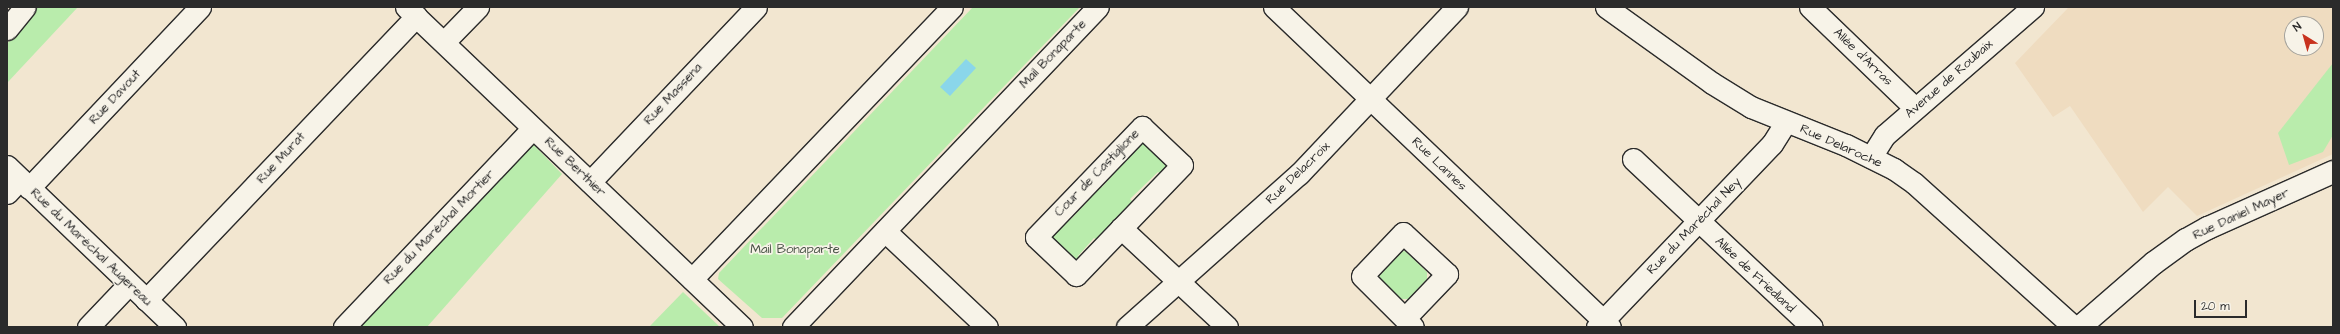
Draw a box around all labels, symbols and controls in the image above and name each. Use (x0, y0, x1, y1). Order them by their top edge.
street label: Mail Bonaparte (1016, 16, 1090, 92)
north arrow (2284, 16, 2324, 56)
text: N (2290, 19, 2304, 35)
street label: Allée d'Arras (1830, 25, 1896, 89)
street label: Avenue de Roubaix (1902, 37, 1996, 121)
street label: Rue Massena (640, 60, 706, 128)
street label: Rue Davout (86, 66, 144, 128)
street label: Rue Delaroche (1797, 121, 1885, 171)
street label: Cour de Castiglione (1051, 126, 1143, 220)
street label: Rue Murat (253, 129, 309, 187)
street label: Rue Berthier (541, 134, 609, 200)
street label: Rue Lannes (1408, 134, 1470, 194)
street label: Rue Delacroix (1263, 139, 1333, 207)
street label: Rue du Maréchal Mortier (380, 166, 498, 288)
street label: Rue du Maréchal Ney (1644, 174, 1744, 278)
street label: Rue du Maréchal Augereau (27, 185, 155, 309)
street label: Rue Daniel Mayer (2190, 185, 2292, 243)
street label: Allée de Friedland (1712, 234, 1798, 316)
park label: Mail Bonaparte (750, 241, 840, 257)
scale bar (2196, 292, 2249, 318)
text: 20 m (2201, 298, 2230, 315)

